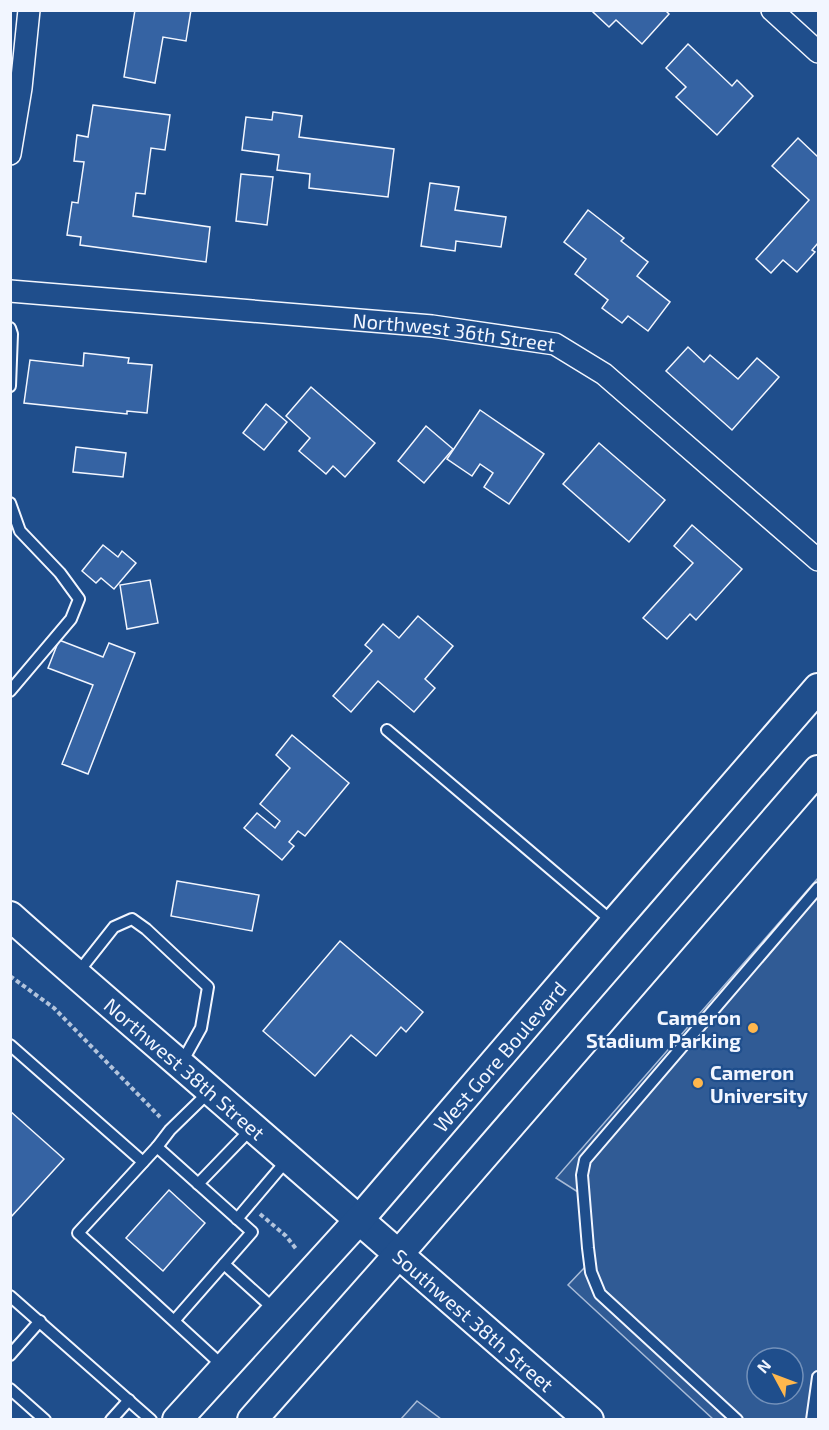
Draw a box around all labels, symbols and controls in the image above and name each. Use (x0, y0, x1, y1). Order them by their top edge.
street label: Northwest 36th Street (352, 307, 557, 356)
street label: West Gore Boulevard (428, 976, 571, 1137)
street label: Northwest 38th Street (100, 992, 270, 1145)
place label: Cameron Stadium Parking (586, 1005, 741, 1052)
marker: Cameron Stadium Parking (746, 1021, 760, 1035)
place label: Cameron University (710, 1060, 809, 1108)
marker: Cameron University (691, 1076, 705, 1090)
street label: Southwest 38th Street (388, 1244, 559, 1397)
north arrow (745, 1346, 805, 1406)
text: N (752, 1355, 774, 1376)

